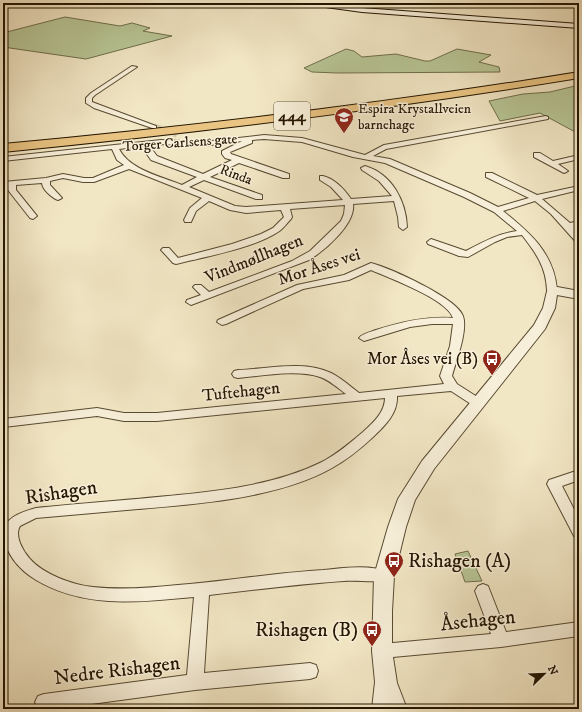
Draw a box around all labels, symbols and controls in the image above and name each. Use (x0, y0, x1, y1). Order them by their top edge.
place label: Espira Krystallveien barnehage (358, 100, 472, 134)
road number: 444 (274, 102, 310, 130)
school or university icon: Espira Krystallveien barnehage (333, 106, 355, 134)
street label: Torger Carlsens gate (122, 130, 238, 156)
street label: Rinda (217, 161, 255, 189)
street label: Vindmøllhagen (201, 229, 306, 289)
street label: Mor Åses vei (275, 242, 363, 291)
place label: Mor Åses vei (B) (367, 347, 478, 370)
bus stop icon: Mor Åses vei (B) (481, 348, 503, 376)
street label: Tuftehagen (201, 377, 281, 407)
street label: Rishagen (23, 475, 99, 511)
place label: Rishagen (A) (408, 549, 511, 574)
bus stop icon: Rishagen (A) (383, 550, 405, 578)
street label: Åsehagen (439, 604, 517, 637)
place label: Rishagen (B) (255, 618, 358, 643)
bus stop icon: Rishagen (B) (361, 619, 383, 647)
street label: Nedre Rishagen (52, 651, 182, 691)
north arrow (524, 654, 564, 694)
text: N (544, 664, 560, 677)

